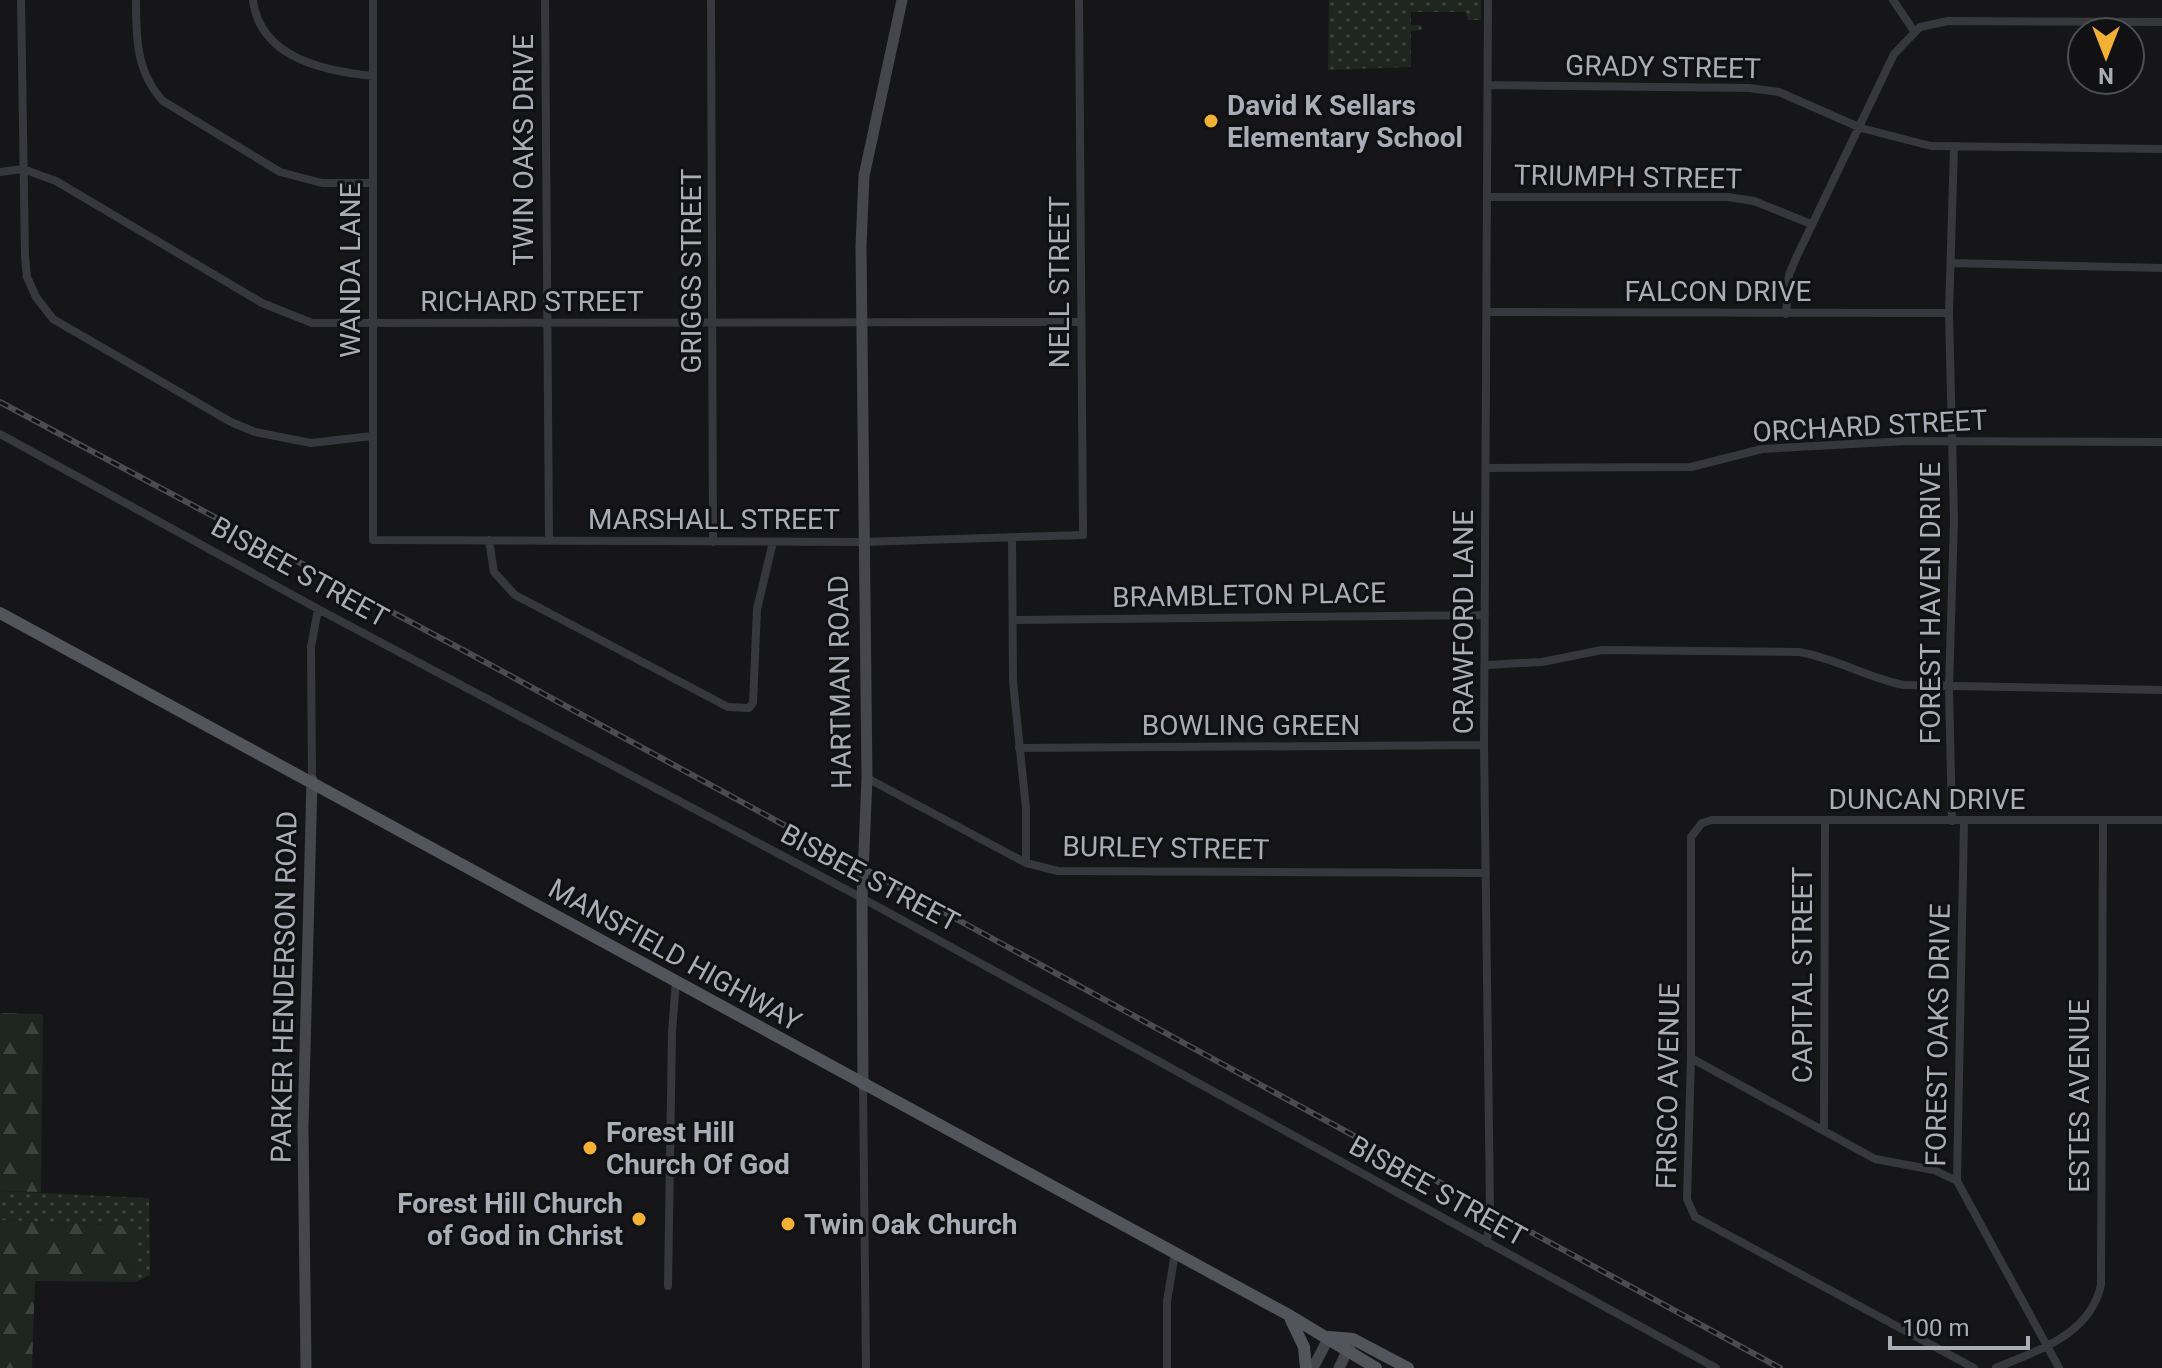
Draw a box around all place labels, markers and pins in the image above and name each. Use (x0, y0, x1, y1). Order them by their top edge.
place label: David K Sellars Elementary School (1227, 89, 1463, 154)
marker: David K Sellars Elementary School (1202, 112, 1220, 130)
place label: Forest Hill Church Of God (606, 1116, 790, 1181)
marker: Forest Hill Church Of God (581, 1139, 599, 1157)
place label: Forest Hill Church of God in Christ (397, 1187, 623, 1252)
place label: Twin Oak Church (804, 1208, 1017, 1241)
marker: Forest Hill Church of God in Christ (630, 1210, 648, 1228)
marker: Twin Oak Church (779, 1215, 797, 1233)

